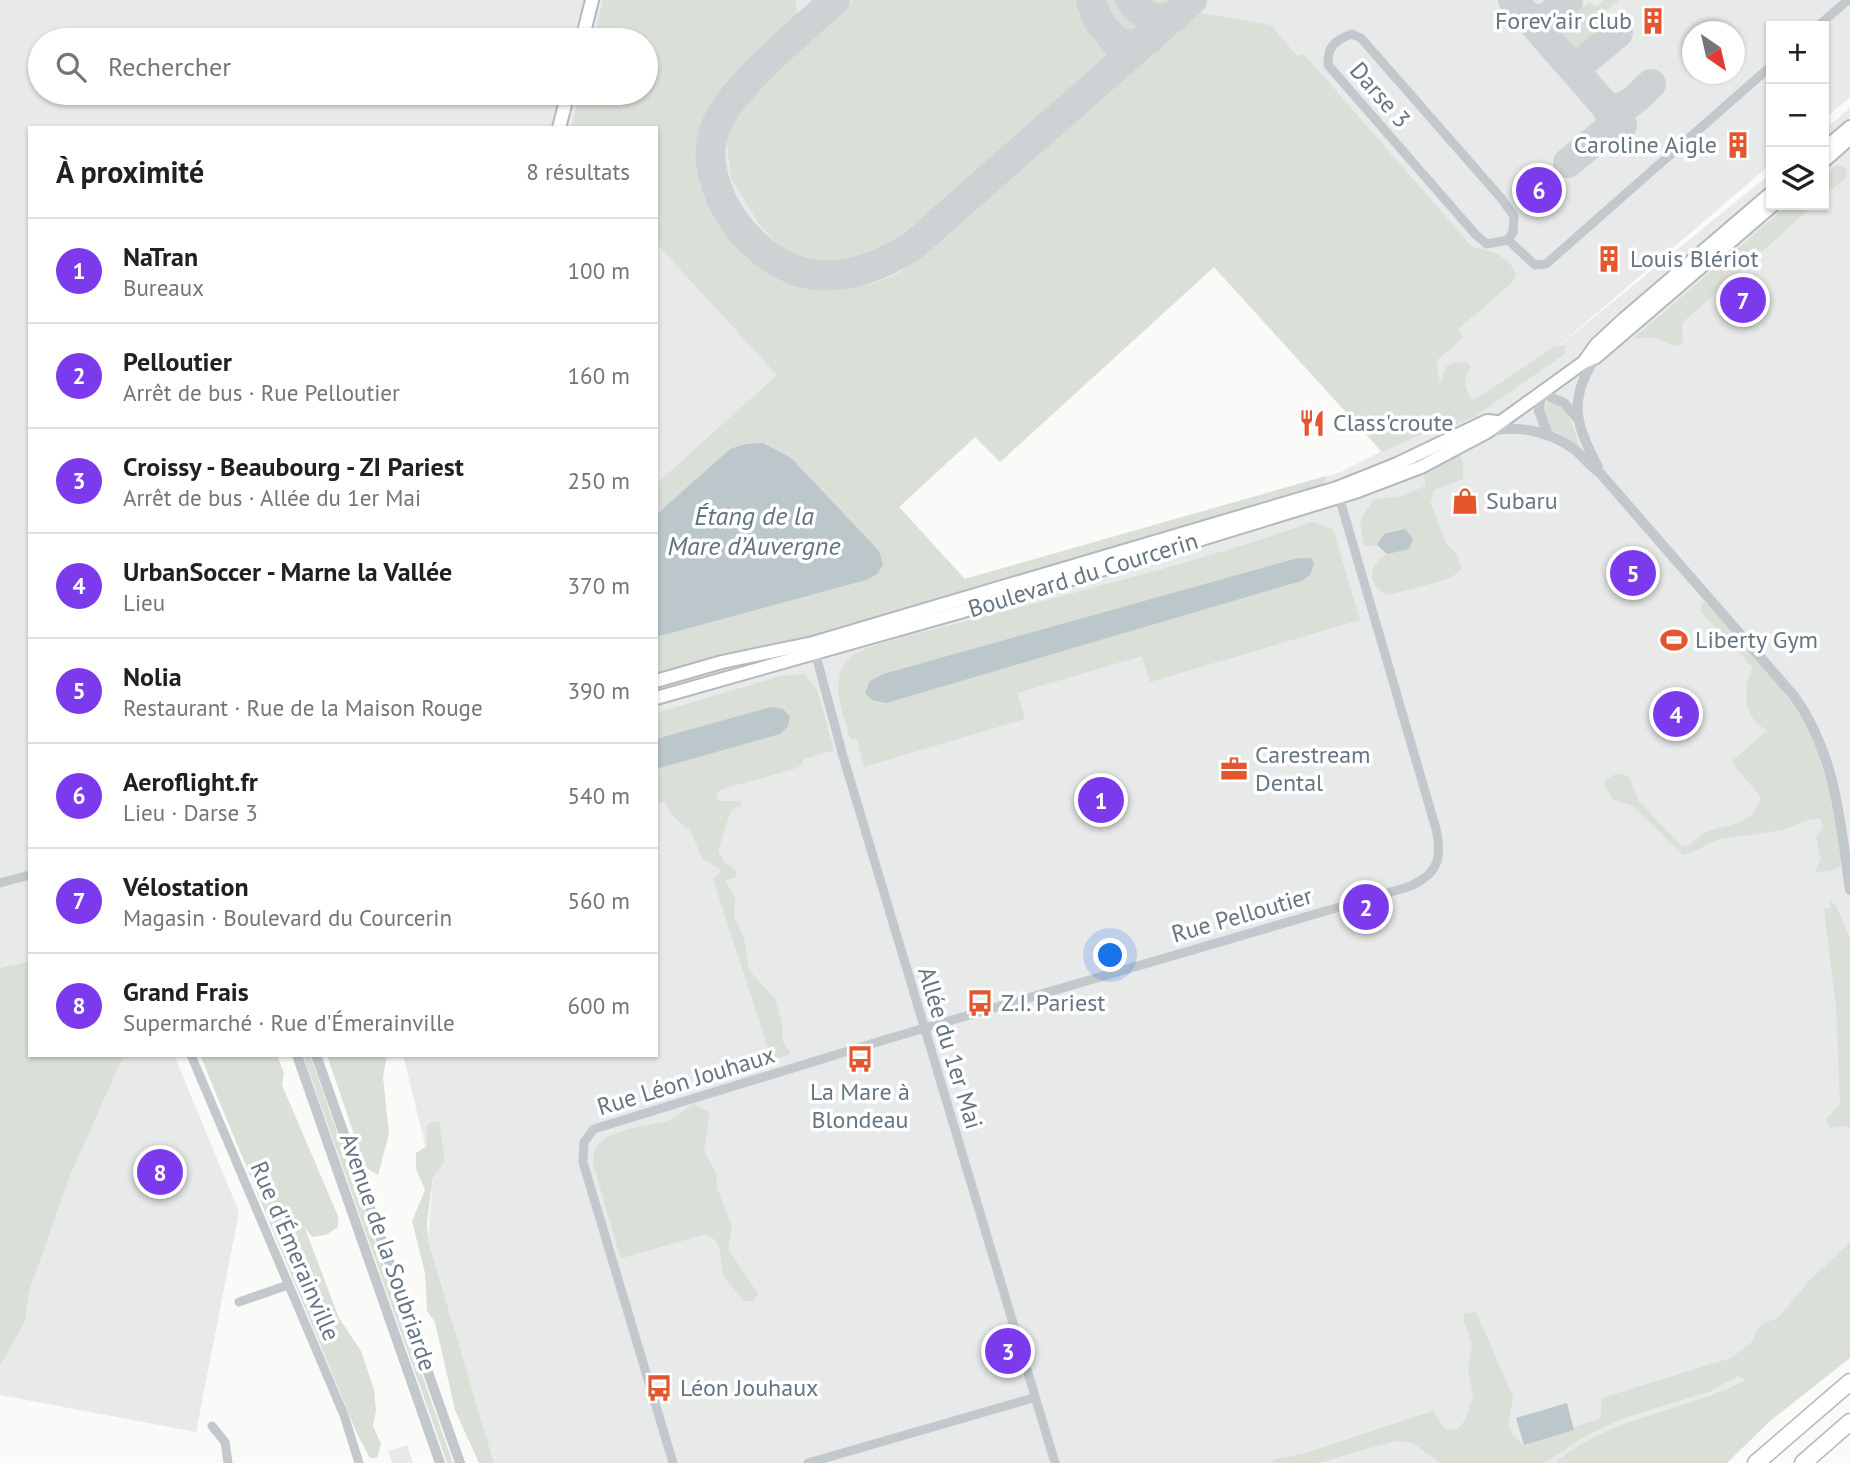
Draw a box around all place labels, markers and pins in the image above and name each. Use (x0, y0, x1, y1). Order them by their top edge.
place label: Forev'air club (1495, 5, 1632, 36)
building icon: Forev'air club (1638, 6, 1668, 36)
place label: Caroline Aigle (1574, 129, 1717, 160)
building icon: Caroline Aigle (1723, 130, 1753, 160)
pin: 6 (1516, 164, 1562, 216)
place label: Louis Blériot (1630, 243, 1759, 274)
building icon: Louis Blériot (1594, 244, 1624, 274)
pin: 7 (1720, 274, 1766, 326)
place label: Class'croute (1333, 407, 1453, 438)
restaurant icon: Class'croute (1297, 408, 1327, 438)
place label: Subaru (1486, 485, 1558, 516)
shop icon: Subaru (1450, 486, 1480, 516)
pin: 5 (1610, 547, 1656, 599)
place label: Liberty Gym (1695, 624, 1818, 655)
sports icon: Liberty Gym (1659, 625, 1689, 655)
pin: 4 (1653, 688, 1699, 740)
place label: Carestream Dental (1255, 739, 1371, 798)
office icon: Carestream Dental (1219, 754, 1249, 784)
pin: 1 (1078, 774, 1124, 826)
pin: 2 (1343, 881, 1389, 933)
place label: Z.I. Pariest (1001, 987, 1105, 1018)
bus stop icon: Z.I. Pariest (965, 988, 995, 1018)
bus stop icon: La Mare à Blondeau (845, 1044, 875, 1074)
place label: La Mare à Blondeau (810, 1076, 910, 1135)
pin: 8 (137, 1146, 183, 1198)
pin: 3 (985, 1325, 1031, 1377)
place label: Léon Jouhaux (680, 1372, 818, 1403)
bus stop icon: Léon Jouhaux (644, 1373, 674, 1403)

